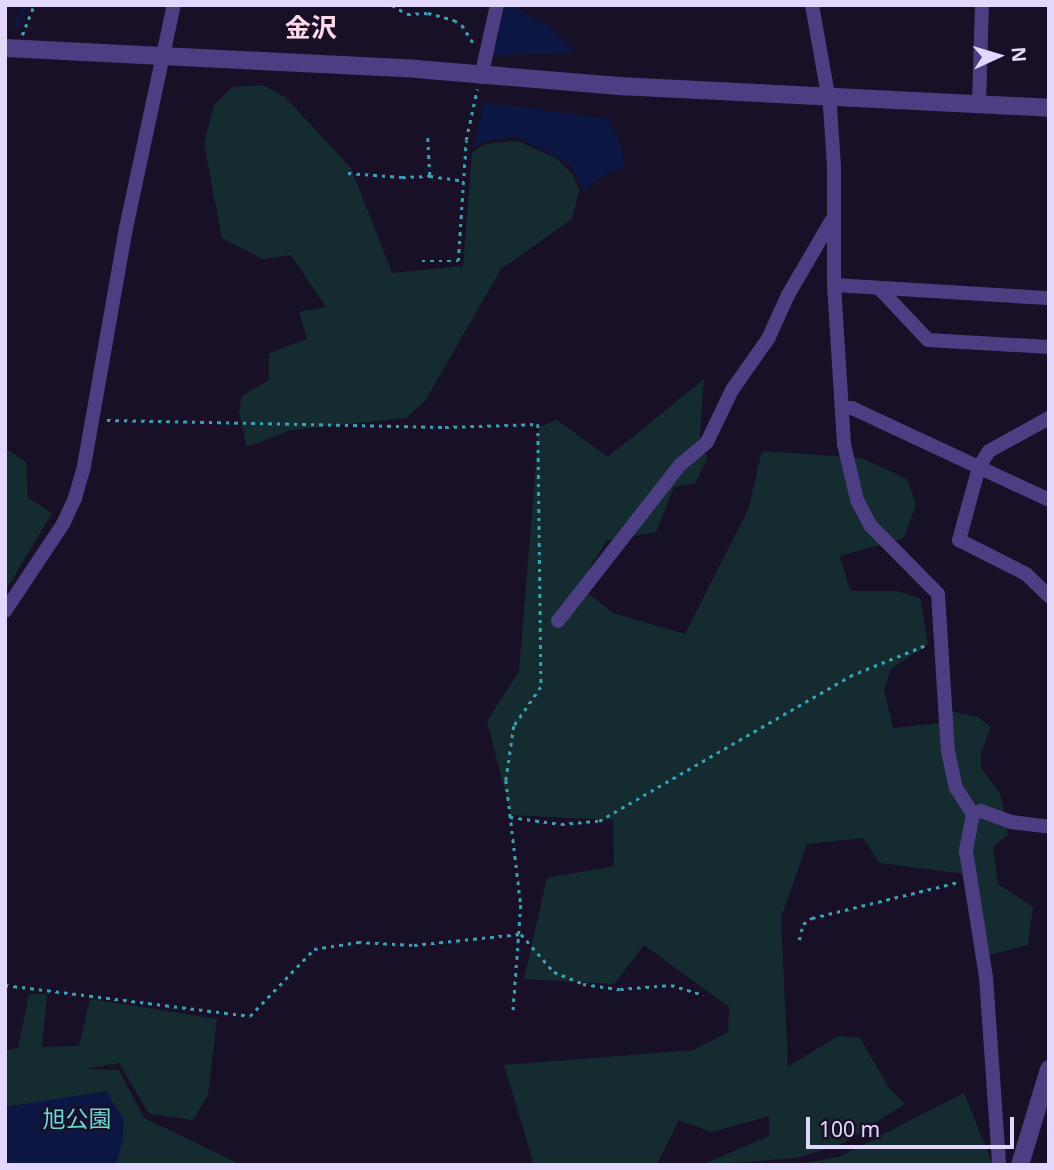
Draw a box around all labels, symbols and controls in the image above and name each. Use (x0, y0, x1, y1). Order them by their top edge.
district label: 金沢 (285, 12, 337, 44)
north arrow (963, 21, 1033, 91)
text: N (1005, 46, 1032, 63)
park label: 旭公園 (43, 1104, 111, 1132)
scale bar (809, 1104, 1017, 1148)
text: 100 m (819, 1115, 880, 1143)

